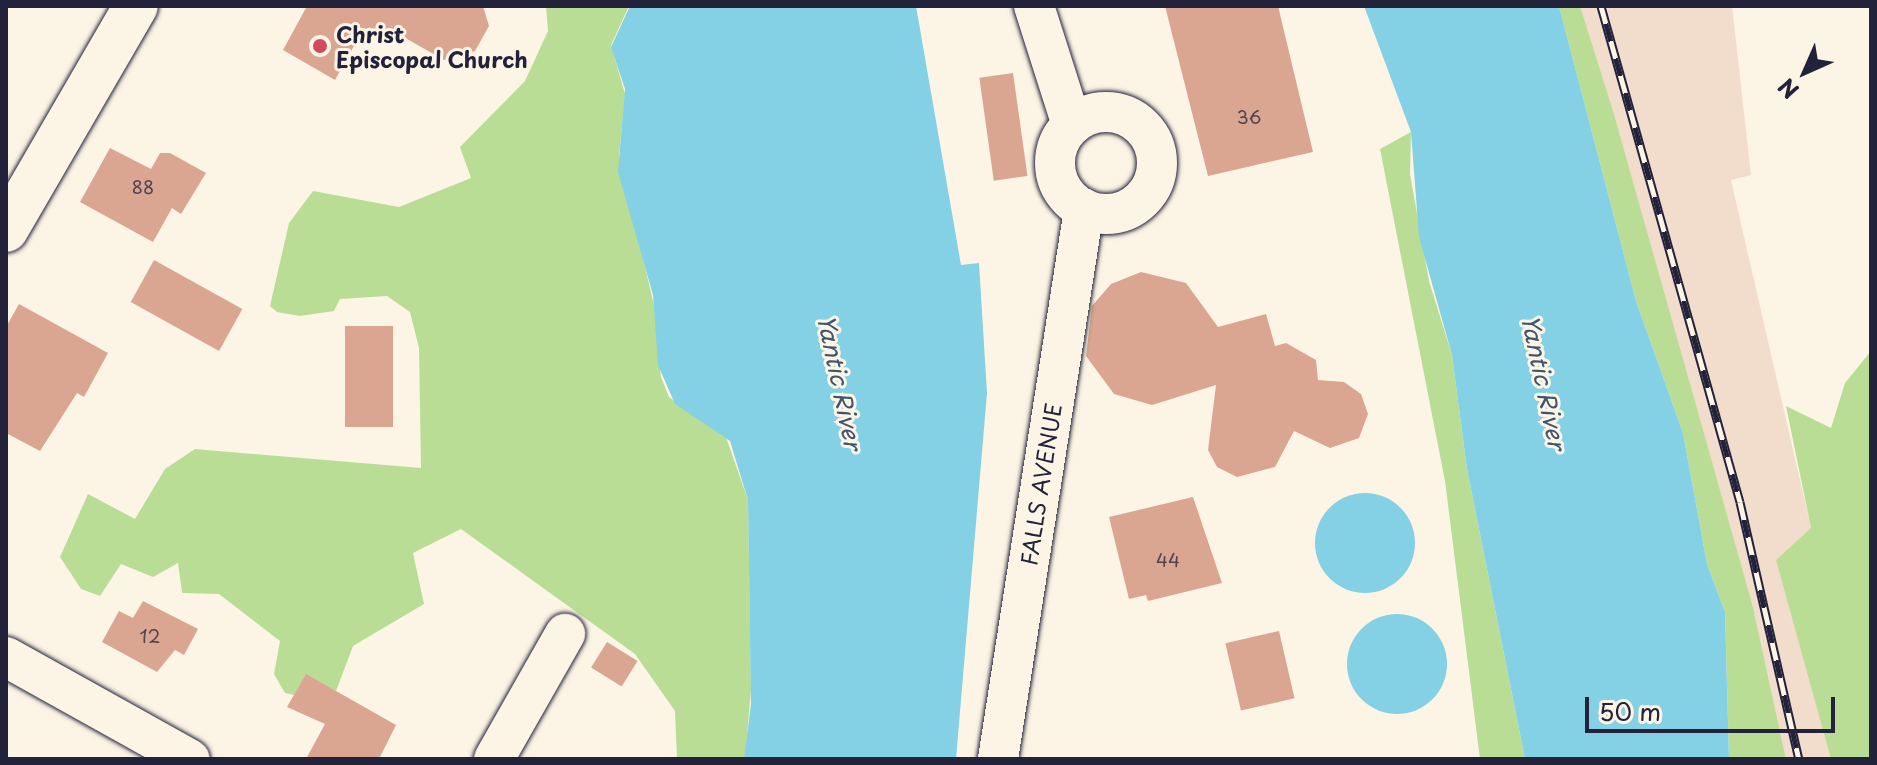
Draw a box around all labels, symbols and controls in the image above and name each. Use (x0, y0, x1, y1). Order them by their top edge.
place label: Christ Episcopal Church (336, 20, 528, 72)
north arrow (1765, 32, 1845, 112)
marker: Christ Episcopal Church (311, 37, 329, 55)
text: N (1770, 71, 1806, 107)
house number: 36 (1237, 106, 1261, 128)
house number: 88 (132, 176, 154, 198)
water label: Yantic River (812, 312, 868, 452)
water label: Yantic River (1516, 312, 1572, 452)
street label: FALLS AVENUE (1014, 400, 1066, 568)
house number: 44 (1156, 549, 1180, 571)
house number: 12 (140, 625, 160, 647)
scale bar (1589, 681, 1839, 731)
text: 50 m (1599, 693, 1661, 729)

